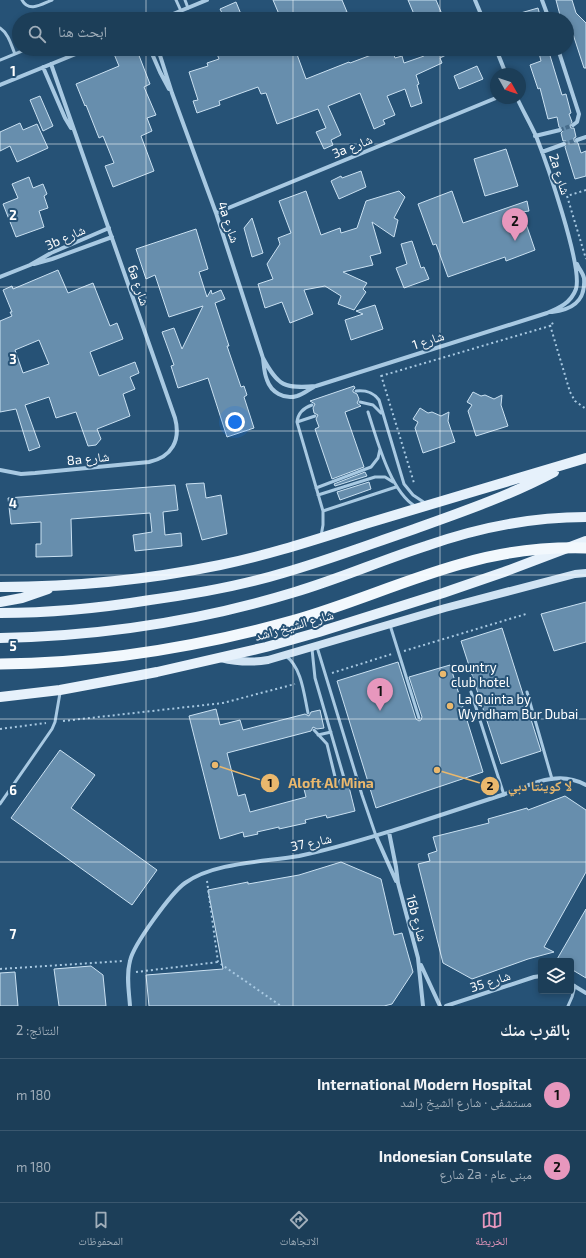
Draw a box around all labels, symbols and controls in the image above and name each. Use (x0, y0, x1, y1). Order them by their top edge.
search box (12, 12, 574, 56)
text: ابحث هنا (58, 22, 107, 40)
icon: search (26, 23, 48, 45)
text: 1 (10, 63, 16, 79)
north arrow (490, 68, 526, 104)
street label: 3a شارع (330, 131, 375, 163)
street label: 2a شارع (544, 152, 574, 197)
street label: 4a شارع (213, 199, 244, 245)
text: 2 (9, 207, 17, 223)
pin: 2 (502, 208, 528, 241)
street label: 3b شارع (42, 221, 88, 255)
street label: 6a شارع (123, 262, 153, 308)
street label: شارع 1 (410, 327, 447, 355)
text: 3 (9, 351, 17, 367)
your location (225, 412, 245, 432)
street label: 8a شارع (66, 448, 110, 470)
text: 4 (9, 495, 17, 511)
street label: شارع الشيخ راشد (253, 606, 336, 646)
text: 5 (9, 638, 17, 654)
place label: country club hotel (451, 659, 510, 690)
marker: country club hotel (438, 669, 448, 679)
pin: 1 (367, 678, 393, 711)
place label: La Quinta by Wyndham Bur Dubai (458, 691, 578, 722)
marker: La Quinta by Wyndham Bur Dubai (445, 701, 455, 711)
callout: Aloft Al Mina (260, 770, 382, 796)
callout: لا كوينتا دبي (480, 773, 580, 799)
text: Aloft Al Mina (288, 774, 374, 791)
text: 1 (267, 775, 273, 789)
text: لا كوينتا دبي (508, 777, 572, 797)
text: 2 (487, 778, 494, 792)
text: 6 (9, 782, 17, 798)
street label: شارع 37 (289, 830, 333, 856)
street label: 16b شارع (401, 893, 431, 944)
text: 7 (10, 926, 17, 942)
map controls (538, 958, 574, 994)
button: layers (538, 958, 574, 994)
street label: شارع 35 (468, 967, 513, 997)
text: بالقرب منك (500, 1019, 570, 1039)
text: النتائج: 2 (16, 1022, 59, 1038)
text: International Modern Hospital (317, 1075, 532, 1093)
text: 180 m (16, 1087, 51, 1103)
text: 1 (554, 1087, 560, 1103)
text: مستشفى · شارع الشيخ راشد (400, 1094, 532, 1110)
text: Indonesian Consulate (379, 1147, 532, 1165)
text: 180 m (16, 1159, 51, 1175)
text: 2 (553, 1159, 561, 1175)
text: مبنى عام · 2a شارع (439, 1166, 532, 1182)
tab: المحفوظات (78, 1209, 123, 1252)
tab: الاتجاهات (280, 1209, 319, 1252)
tab: الخريطة (475, 1209, 508, 1252)

